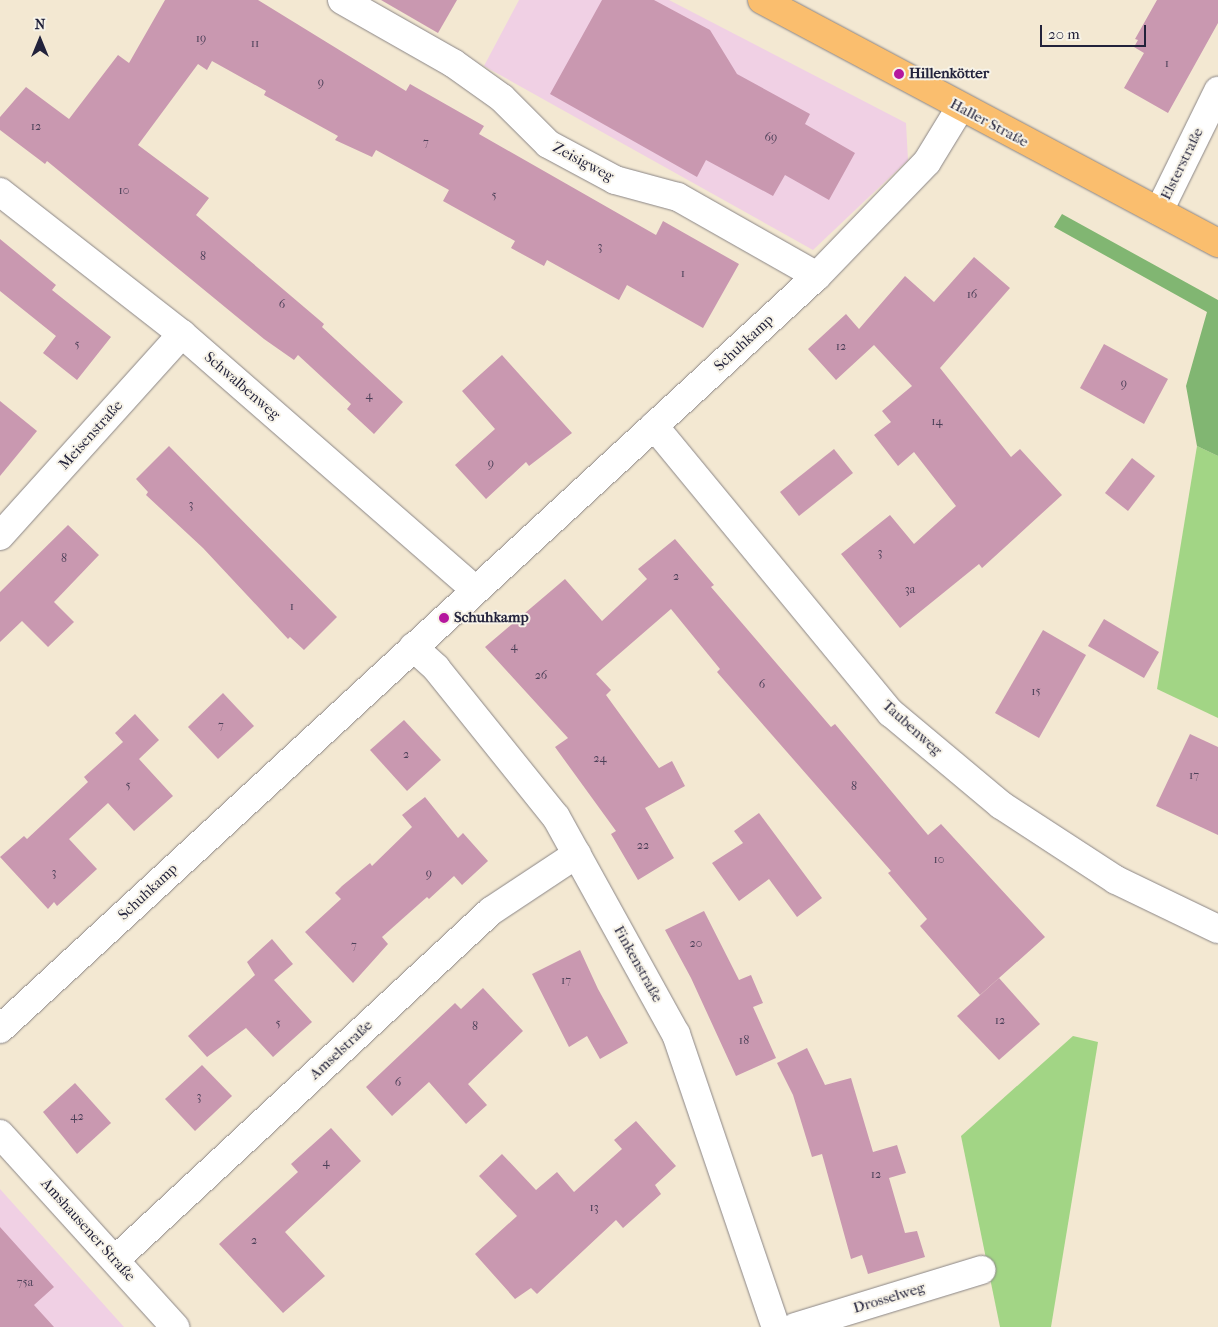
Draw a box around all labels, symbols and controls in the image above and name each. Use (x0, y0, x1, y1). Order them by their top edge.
north arrow (15, 15, 65, 65)
scale bar (1043, 15, 1149, 47)
text: N (35, 16, 45, 33)
text: 20 m (1048, 25, 1080, 43)
house number: 19 (196, 32, 206, 46)
house number: 11 (251, 37, 259, 51)
house number: 1 (1165, 57, 1169, 71)
place label: Hillenkötter (909, 65, 989, 83)
marker: Hillenkötter (893, 68, 905, 80)
house number: 9 (318, 76, 324, 90)
street label: Haller Straße (947, 95, 1031, 151)
house number: 12 (31, 120, 41, 134)
street label: Elsterstraße (1157, 125, 1207, 203)
house number: 69 (765, 131, 777, 145)
house number: 7 (423, 136, 429, 150)
street label: Zeisigweg (549, 138, 617, 186)
house number: 10 (119, 184, 129, 198)
house number: 5 (491, 189, 497, 203)
house number: 3 (598, 240, 602, 254)
house number: 8 (200, 250, 206, 264)
house number: 1 (681, 267, 685, 281)
house number: 16 (967, 288, 977, 302)
house number: 6 (279, 298, 285, 312)
street label: Schuhkamp (711, 311, 777, 375)
house number: 5 (74, 338, 80, 352)
house number: 12 (836, 340, 846, 354)
street label: Schwalbenweg (200, 348, 284, 424)
house number: 9 (1121, 377, 1127, 391)
house number: 4 (365, 389, 373, 403)
street label: Meisenstraße (55, 397, 127, 473)
house number: 14 (931, 415, 943, 429)
house number: 9 (488, 457, 494, 471)
house number: 3 (189, 498, 193, 512)
house number: 3 (878, 546, 882, 560)
house number: 8 (61, 552, 67, 566)
house number: 2 (673, 570, 679, 584)
house number: 3a (905, 583, 915, 597)
house number: 1 (290, 600, 294, 614)
place label: Schuhkamp (454, 609, 529, 627)
marker: Schuhkamp (438, 612, 450, 624)
house number: 4 (510, 640, 518, 654)
house number: 26 (535, 669, 547, 683)
house number: 6 (759, 678, 765, 692)
house number: 15 (1031, 685, 1041, 699)
street label: Taubenweg (878, 697, 946, 759)
house number: 7 (218, 719, 224, 733)
house number: 2 (403, 748, 409, 762)
house number: 24 (593, 752, 607, 766)
house number: 17 (1189, 769, 1199, 783)
house number: 5 (125, 779, 131, 793)
house number: 8 (851, 780, 857, 794)
house number: 22 (637, 839, 649, 853)
house number: 10 (934, 853, 944, 867)
street label: Schuhkamp (115, 860, 181, 924)
house number: 3 (52, 866, 56, 880)
house number: 9 (426, 867, 432, 881)
street label: Finkenstraße (610, 923, 666, 1005)
house number: 20 (690, 937, 702, 951)
house number: 7 (351, 939, 357, 953)
house number: 17 (561, 974, 571, 988)
house number: 12 (995, 1014, 1005, 1028)
street label: Amselstraße (306, 1016, 376, 1084)
house number: 5 (275, 1017, 281, 1031)
house number: 8 (472, 1020, 478, 1034)
house number: 18 (739, 1034, 749, 1048)
house number: 6 (395, 1076, 401, 1090)
house number: 3 (197, 1090, 201, 1104)
house number: 42 (70, 1110, 84, 1124)
house number: 4 (322, 1156, 330, 1170)
house number: 12 (871, 1168, 881, 1182)
street label: Amshausener Straße (37, 1175, 139, 1285)
house number: 13 (589, 1201, 599, 1215)
house number: 2 (251, 1234, 257, 1248)
house number: 75a (17, 1276, 33, 1290)
street label: Drosselweg (851, 1279, 927, 1317)

